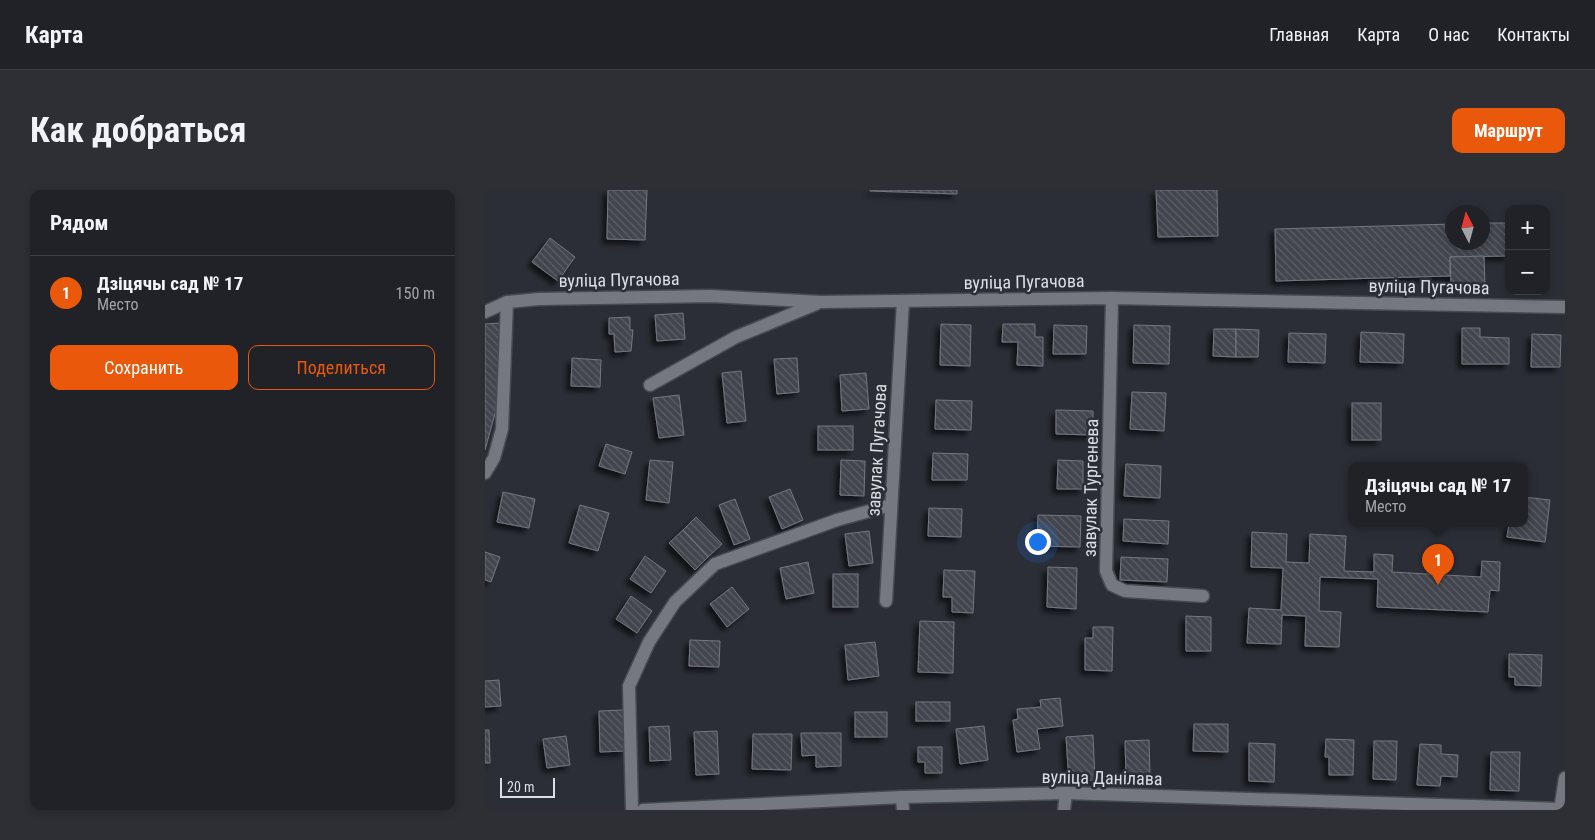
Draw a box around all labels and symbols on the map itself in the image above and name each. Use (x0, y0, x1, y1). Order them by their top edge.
north arrow (1445, 205, 1490, 250)
street label: вуліца Пугачова (558, 268, 680, 291)
street label: вуліца Пугачова (963, 270, 1085, 293)
street label: вуліца Пугачова (1368, 275, 1490, 298)
street label: завулак Пугачова (863, 383, 890, 517)
street label: завулак Тургенева (1079, 419, 1102, 557)
your location (1025, 529, 1051, 555)
pin: 1 (1422, 544, 1454, 585)
street label: вуліца Данілава (1041, 766, 1163, 789)
scale bar (500, 775, 555, 798)

